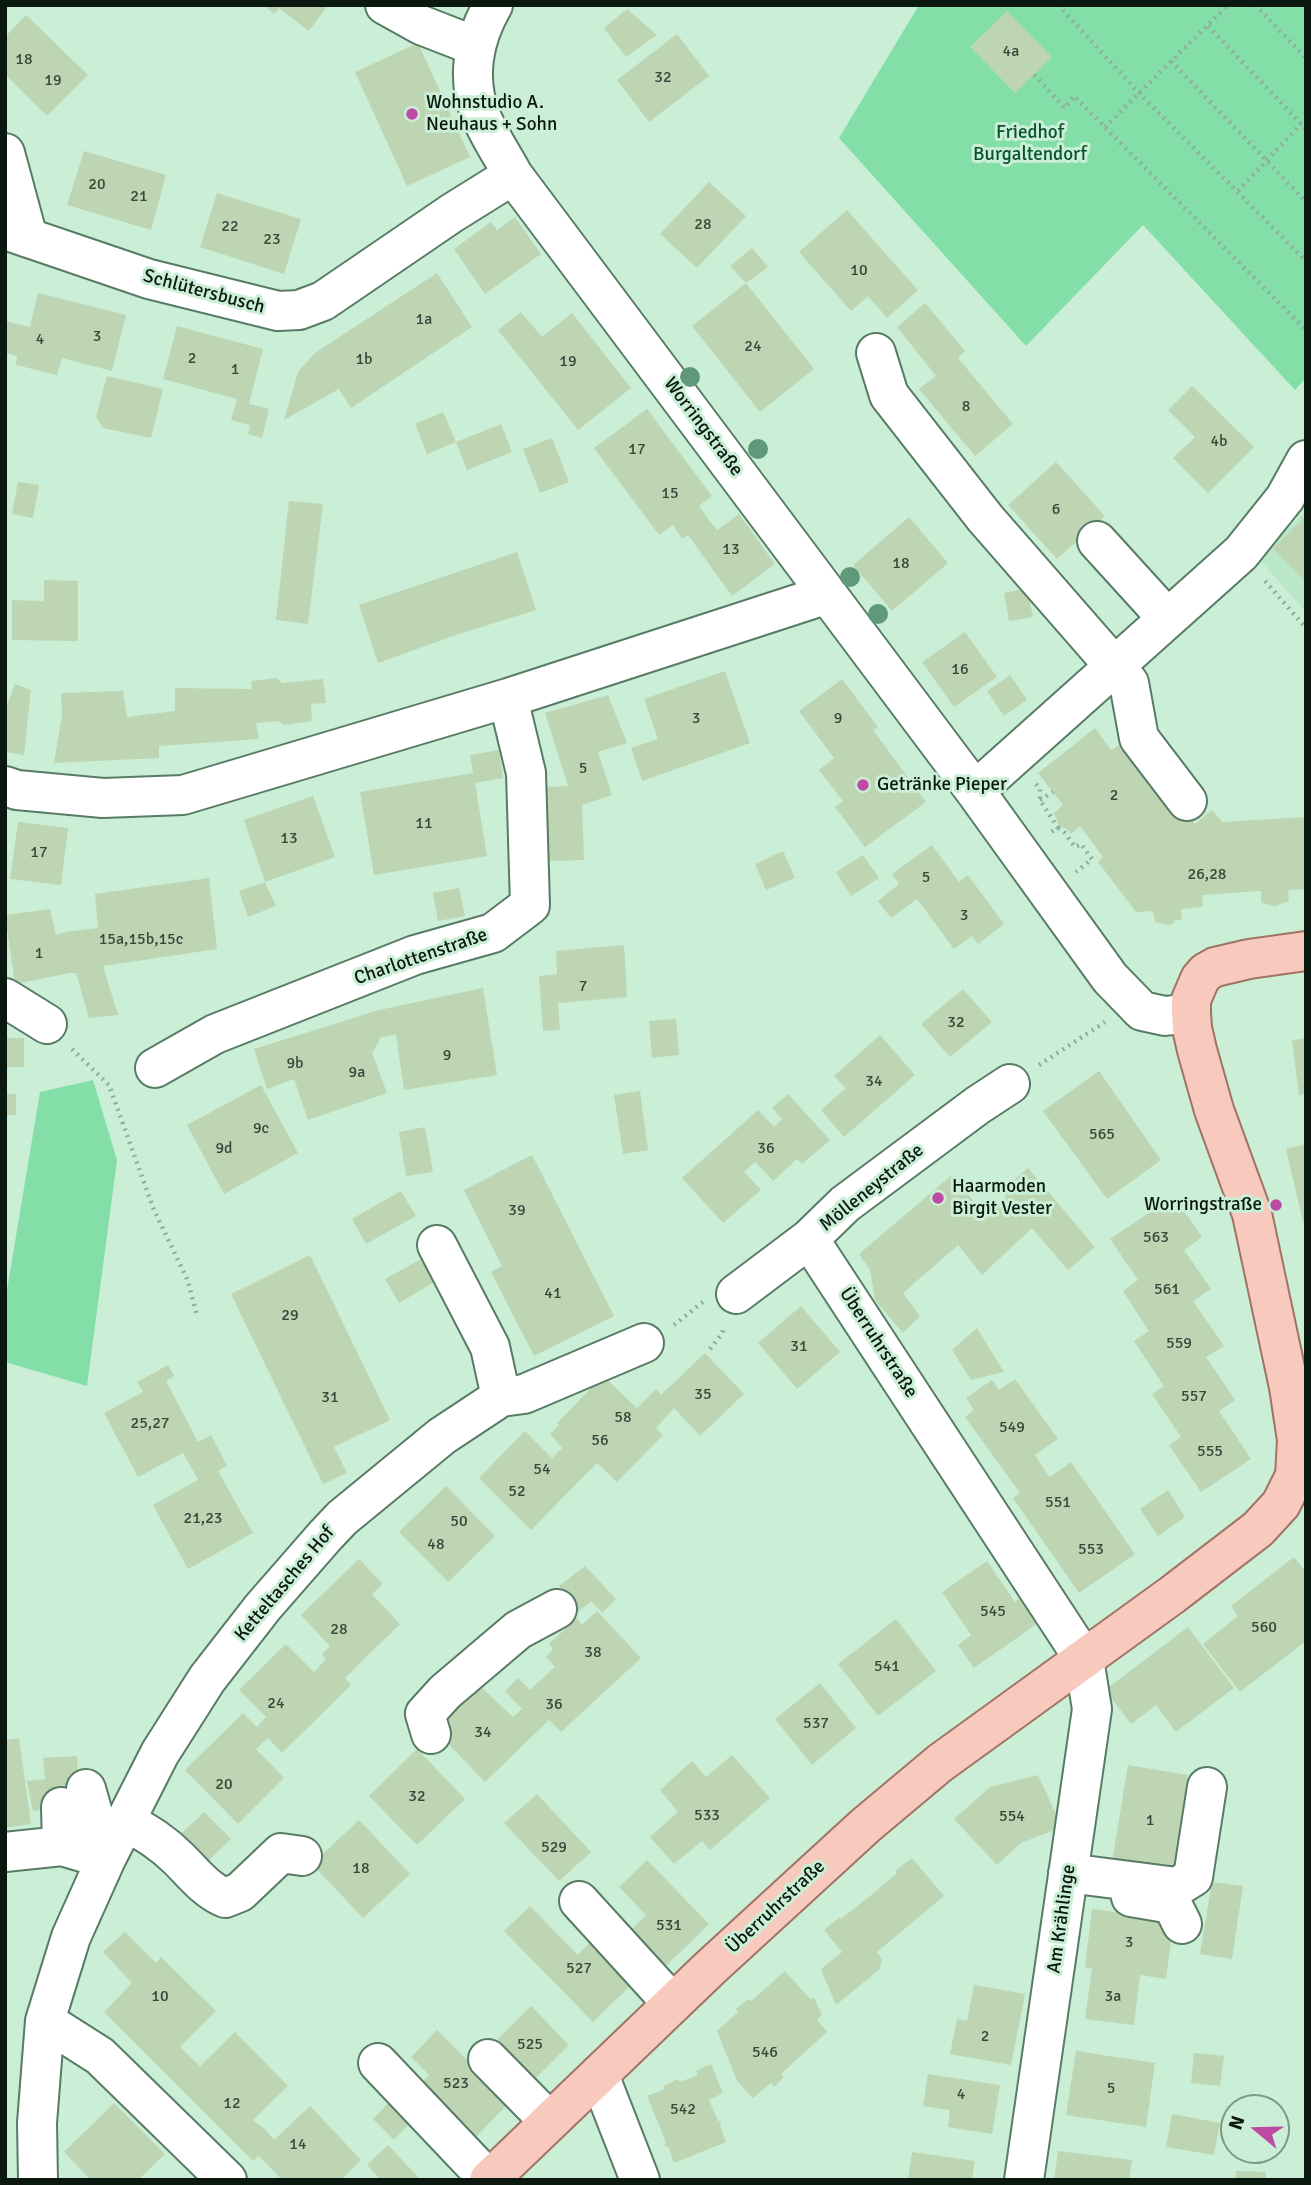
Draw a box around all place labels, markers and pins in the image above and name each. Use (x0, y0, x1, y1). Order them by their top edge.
place label: Wohnstudio A. Neuhaus + Sohn (426, 92, 557, 136)
marker: Wohnstudio A. Neuhaus + Sohn (404, 106, 420, 122)
place label: Getränke Pieper (877, 774, 1007, 796)
marker: Getränke Pieper (855, 777, 871, 793)
place label: Haarmoden Birgit Vester (952, 1176, 1052, 1220)
marker: Haarmoden Birgit Vester (930, 1190, 946, 1206)
place label: Worringstraße (1144, 1194, 1262, 1216)
marker: Worringstraße (1268, 1197, 1284, 1213)

